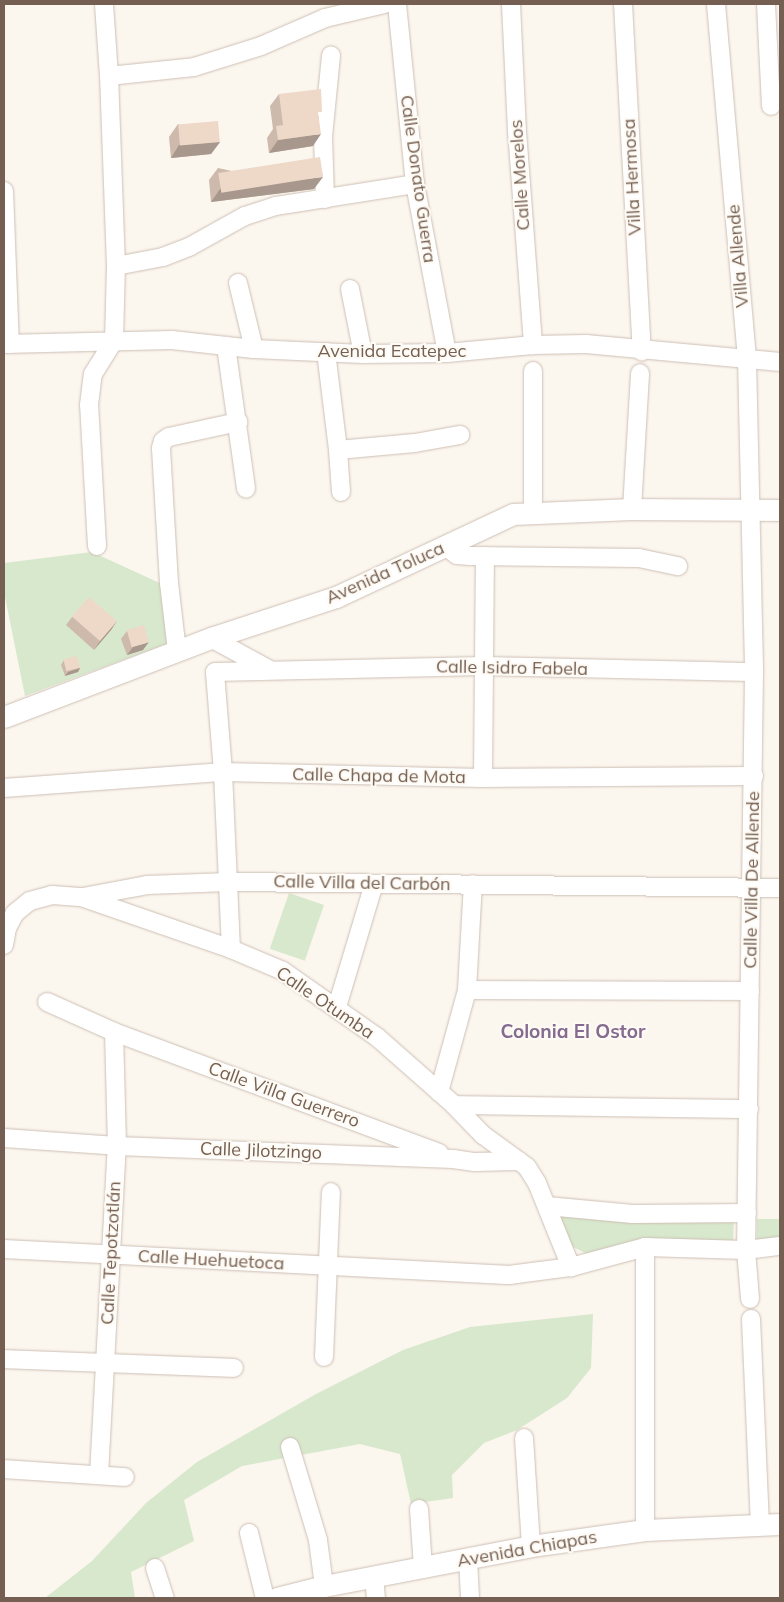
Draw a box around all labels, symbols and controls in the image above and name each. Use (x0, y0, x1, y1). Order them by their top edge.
street label: Calle Donato Guerra (396, 94, 440, 264)
street label: Villa Hermosa (618, 118, 646, 236)
street label: Calle Morelos (505, 119, 535, 231)
street label: Villa Allende (723, 203, 753, 309)
street label: Avenida Ecatepec (318, 340, 466, 362)
street label: Avenida Toluca (323, 537, 447, 609)
street label: Calle Isidro Fabela (436, 656, 588, 680)
street label: Calle Chapa de Mota (292, 764, 466, 788)
street label: Calle Villa De Allende (740, 791, 764, 969)
street label: Calle Villa del Carbón (273, 871, 451, 895)
street label: Calle Otumba (272, 962, 378, 1044)
district label: Colonia El Ostor (501, 1021, 645, 1043)
street label: Calle Villa Guerrero (205, 1058, 363, 1132)
street label: Calle Jilotzingo (200, 1138, 322, 1164)
street label: Calle Tepotzotlán (96, 1181, 126, 1325)
street label: Calle Huehuetoca (137, 1245, 285, 1275)
street label: Avenida Chiapas (455, 1526, 599, 1572)

